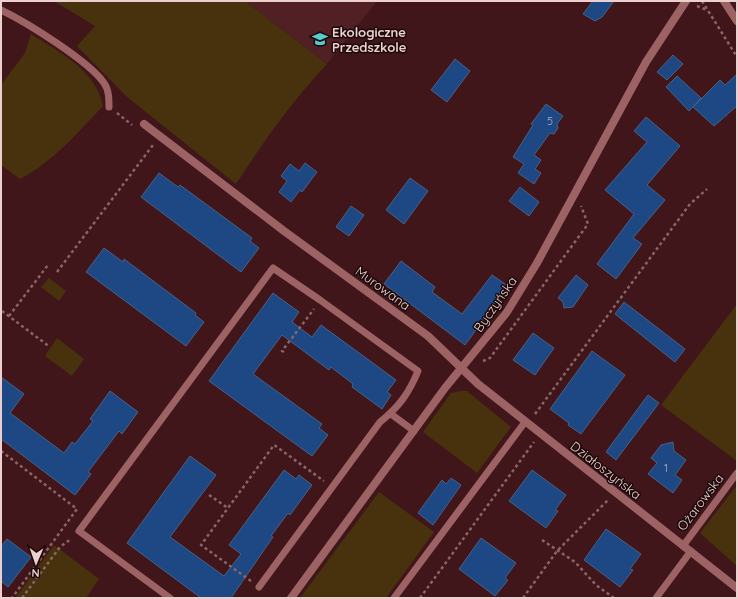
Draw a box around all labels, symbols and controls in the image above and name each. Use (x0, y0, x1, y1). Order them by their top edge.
place label: Ekologiczne Przedszkole (332, 24, 407, 55)
school or university icon: Ekologiczne Przedszkole (311, 30, 329, 48)
house number: 5 (547, 114, 553, 128)
street label: Murowana (352, 263, 414, 313)
street label: Byczyńska (470, 273, 520, 335)
street label: Działoszyńska (568, 437, 644, 503)
house number: 1 (664, 461, 668, 475)
street label: Ożarowska (673, 470, 727, 534)
north arrow (16, 543, 56, 583)
text: N (31, 566, 40, 580)

